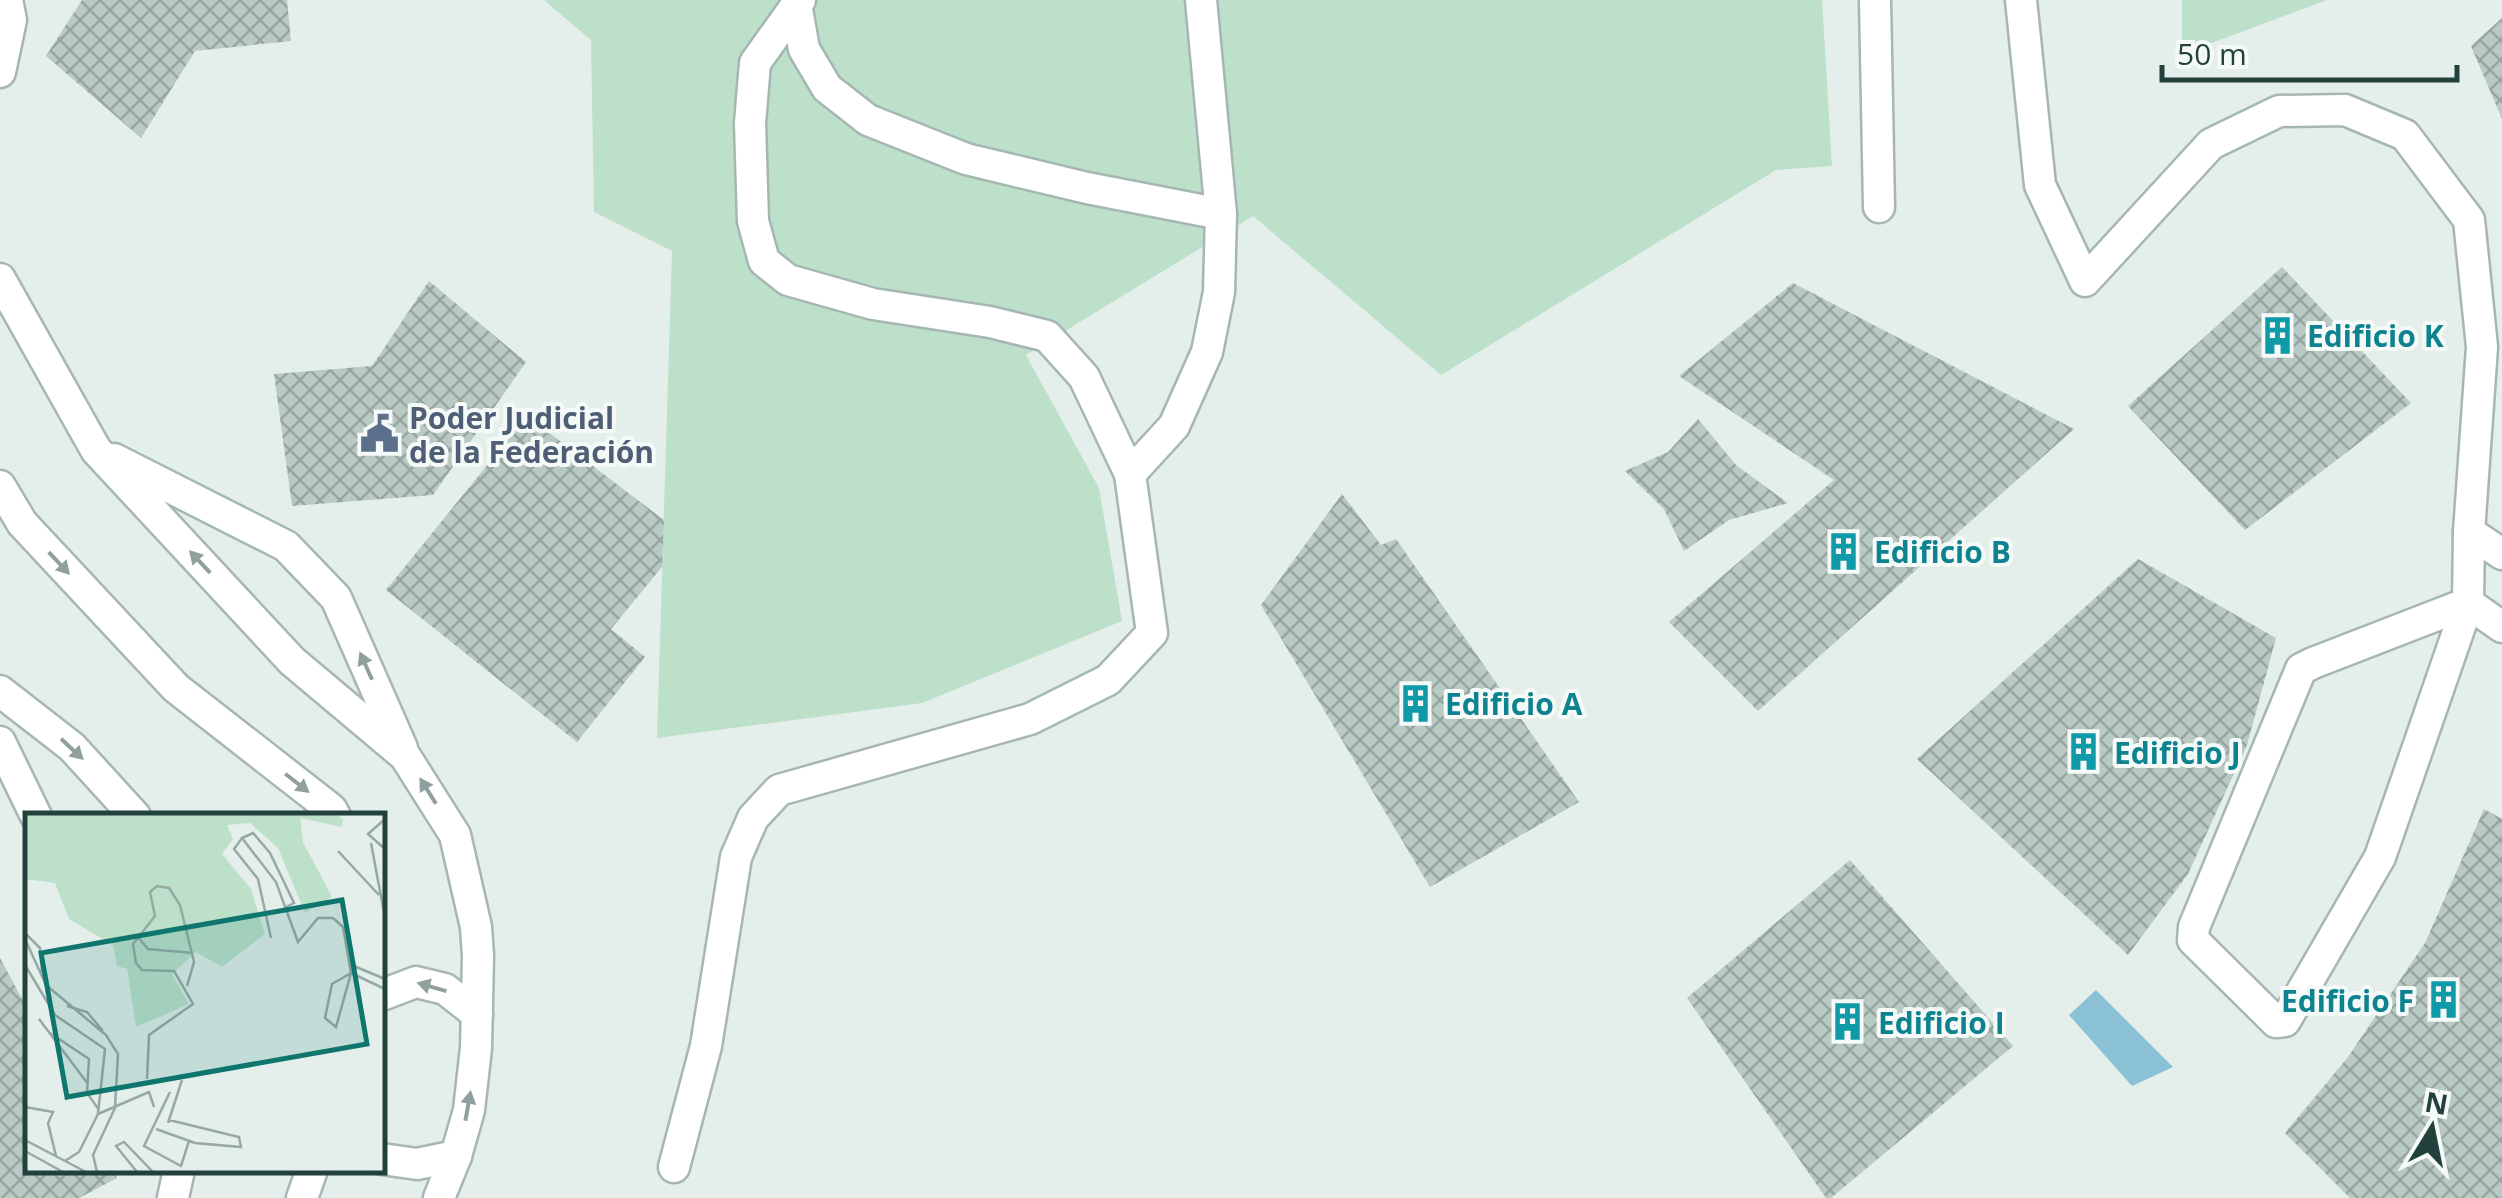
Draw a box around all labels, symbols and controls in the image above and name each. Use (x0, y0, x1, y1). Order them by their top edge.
scale bar (2162, 20, 2457, 82)
text: 50 m (2177, 33, 2247, 74)
building icon: Edificio K (2256, 314, 2298, 356)
place label: Edificio K (2307, 315, 2444, 356)
place label: Poder Judicial de la Federación (409, 397, 654, 472)
public building icon: Poder Judicial de la Federación (358, 413, 400, 455)
building icon: Edificio B (1823, 530, 1865, 572)
place label: Edificio B (1874, 531, 2011, 572)
one-way arrow (189, 550, 212, 574)
one-way arrow (47, 551, 70, 575)
one-way arrow (358, 651, 374, 681)
building icon: Edificio A (1394, 682, 1436, 724)
place label: Edificio A (1445, 683, 1583, 724)
building icon: Edificio J (2063, 731, 2105, 773)
place label: Edificio J (2114, 732, 2241, 773)
one-way arrow (59, 737, 84, 759)
one-way arrow (284, 772, 310, 793)
one-way arrow (419, 778, 438, 805)
inset map (25, 813, 385, 1173)
one-way arrow (417, 979, 447, 994)
building icon: Edificio F (2423, 979, 2465, 1021)
place label: Edificio F (2281, 980, 2414, 1021)
building icon: Edificio I (1827, 1001, 1869, 1043)
place label: Edificio I (1878, 1002, 2005, 1043)
north arrow (2382, 1078, 2482, 1178)
text: N (2422, 1082, 2451, 1123)
one-way arrow (461, 1089, 476, 1121)

